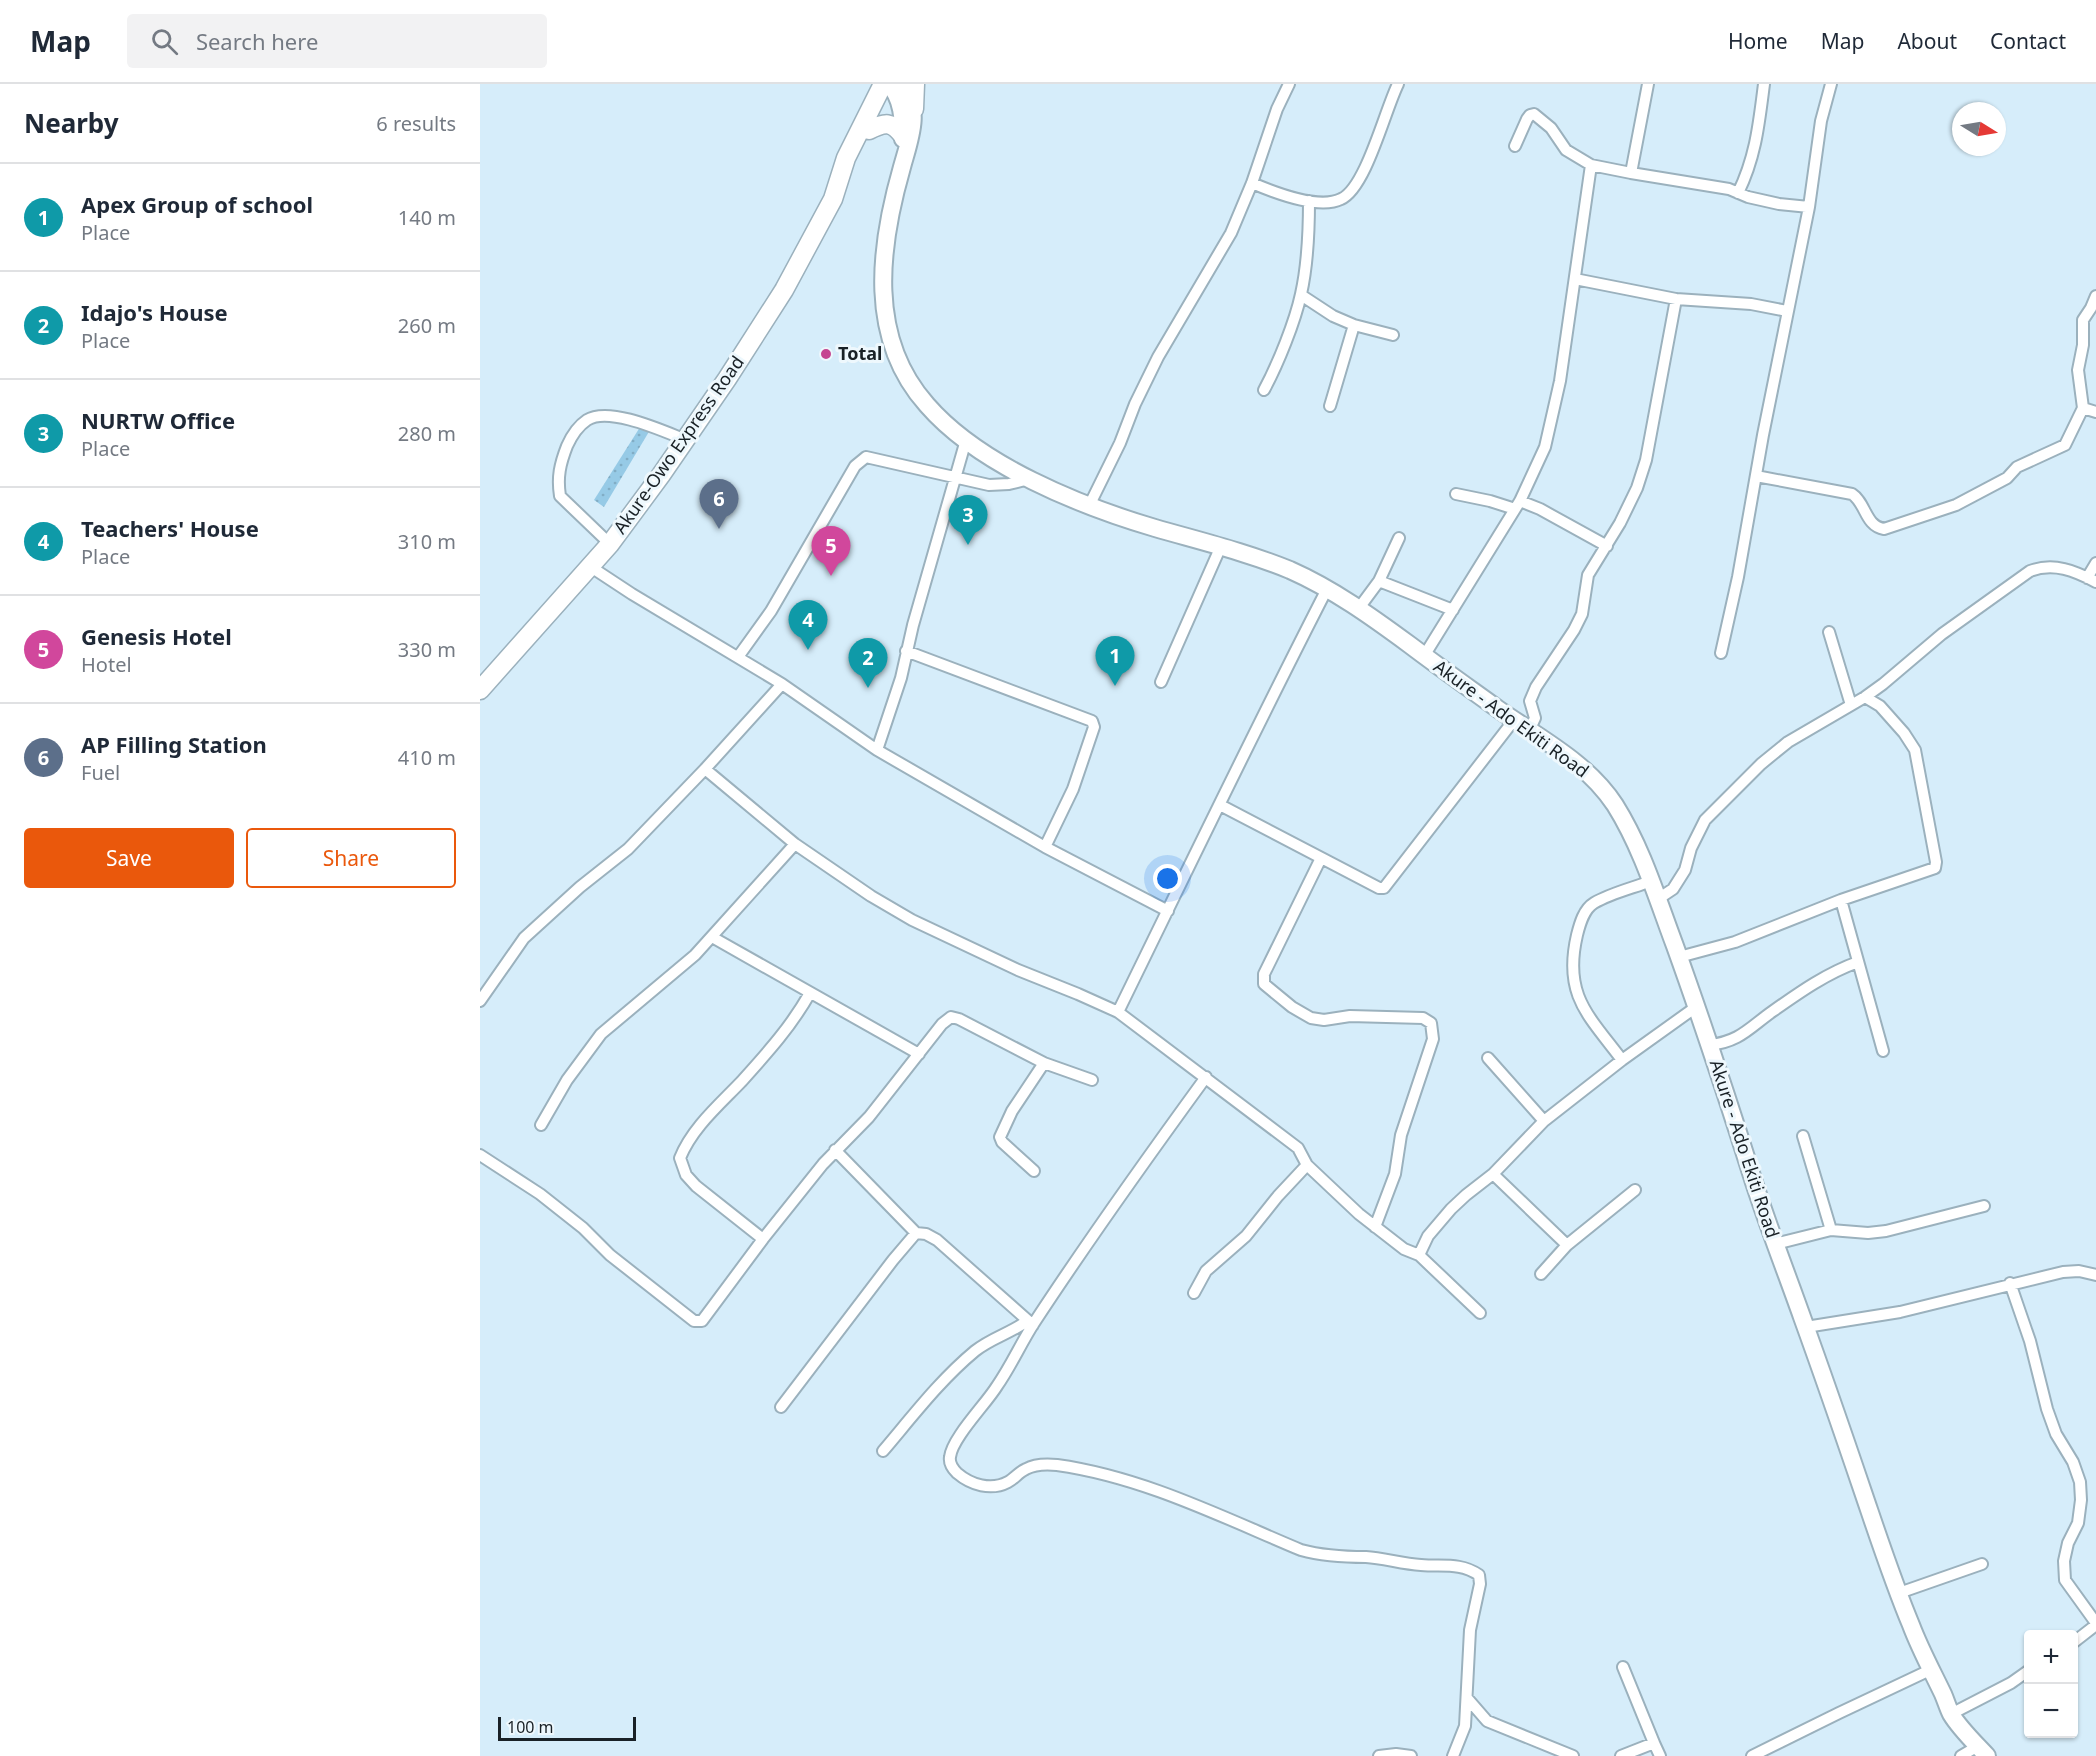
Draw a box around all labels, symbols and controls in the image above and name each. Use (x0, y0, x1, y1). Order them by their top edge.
search box (127, 14, 547, 68)
text: Map (30, 22, 91, 60)
icon: search (148, 25, 181, 58)
text: Search here (196, 26, 318, 56)
text: Home (1728, 27, 1788, 55)
text: Map (1821, 27, 1864, 55)
text: About (1897, 27, 1957, 55)
text: Contact (1990, 27, 2066, 55)
north arrow (1952, 102, 2006, 156)
text: Nearby (24, 105, 119, 141)
text: 6 results (376, 110, 456, 137)
text: Apex Group of school (81, 189, 313, 219)
text: 1 (38, 204, 49, 231)
text: 140 m (398, 204, 456, 231)
text: Place (81, 219, 130, 246)
text: Idajo's House (81, 297, 228, 327)
text: 2 (38, 312, 49, 339)
text: 260 m (398, 312, 456, 339)
text: Place (81, 327, 130, 354)
place label: Total (838, 341, 882, 365)
marker: Total (819, 347, 833, 361)
street label: Akure-Owo Express Road (608, 351, 749, 538)
text: NURTW Office (81, 405, 235, 435)
text: 3 (38, 420, 49, 447)
text: 280 m (398, 420, 456, 447)
text: Place (81, 435, 130, 462)
pin: 6 (700, 480, 738, 529)
pin: 3 (948, 496, 988, 545)
text: Teachers' House (81, 513, 259, 543)
pin: 5 (812, 526, 850, 576)
text: 4 (38, 528, 49, 555)
text: 310 m (398, 528, 456, 555)
text: Place (81, 543, 130, 570)
pin: 4 (788, 600, 828, 650)
text: Genesis Hotel (81, 621, 232, 651)
text: 5 (38, 636, 49, 663)
text: 330 m (398, 636, 456, 663)
pin: 1 (1096, 636, 1134, 686)
pin: 2 (848, 638, 888, 688)
text: Hotel (81, 651, 132, 678)
street label: Akure - Ado Ekiti Road (1429, 654, 1594, 783)
text: AP Filling Station (81, 729, 267, 759)
text: 6 (38, 744, 49, 771)
text: 410 m (398, 744, 456, 771)
text: Fuel (81, 759, 120, 786)
button: Save (24, 828, 234, 888)
button: Share (246, 828, 456, 888)
your location (1153, 864, 1182, 893)
street label: Akure - Ado Ekiti Road (1705, 1056, 1785, 1241)
map controls (2024, 1630, 2078, 1738)
button: + (2024, 1630, 2078, 1684)
button: − (2024, 1684, 2078, 1738)
scale bar (498, 1714, 636, 1742)
text: 100 m (507, 1716, 554, 1738)

